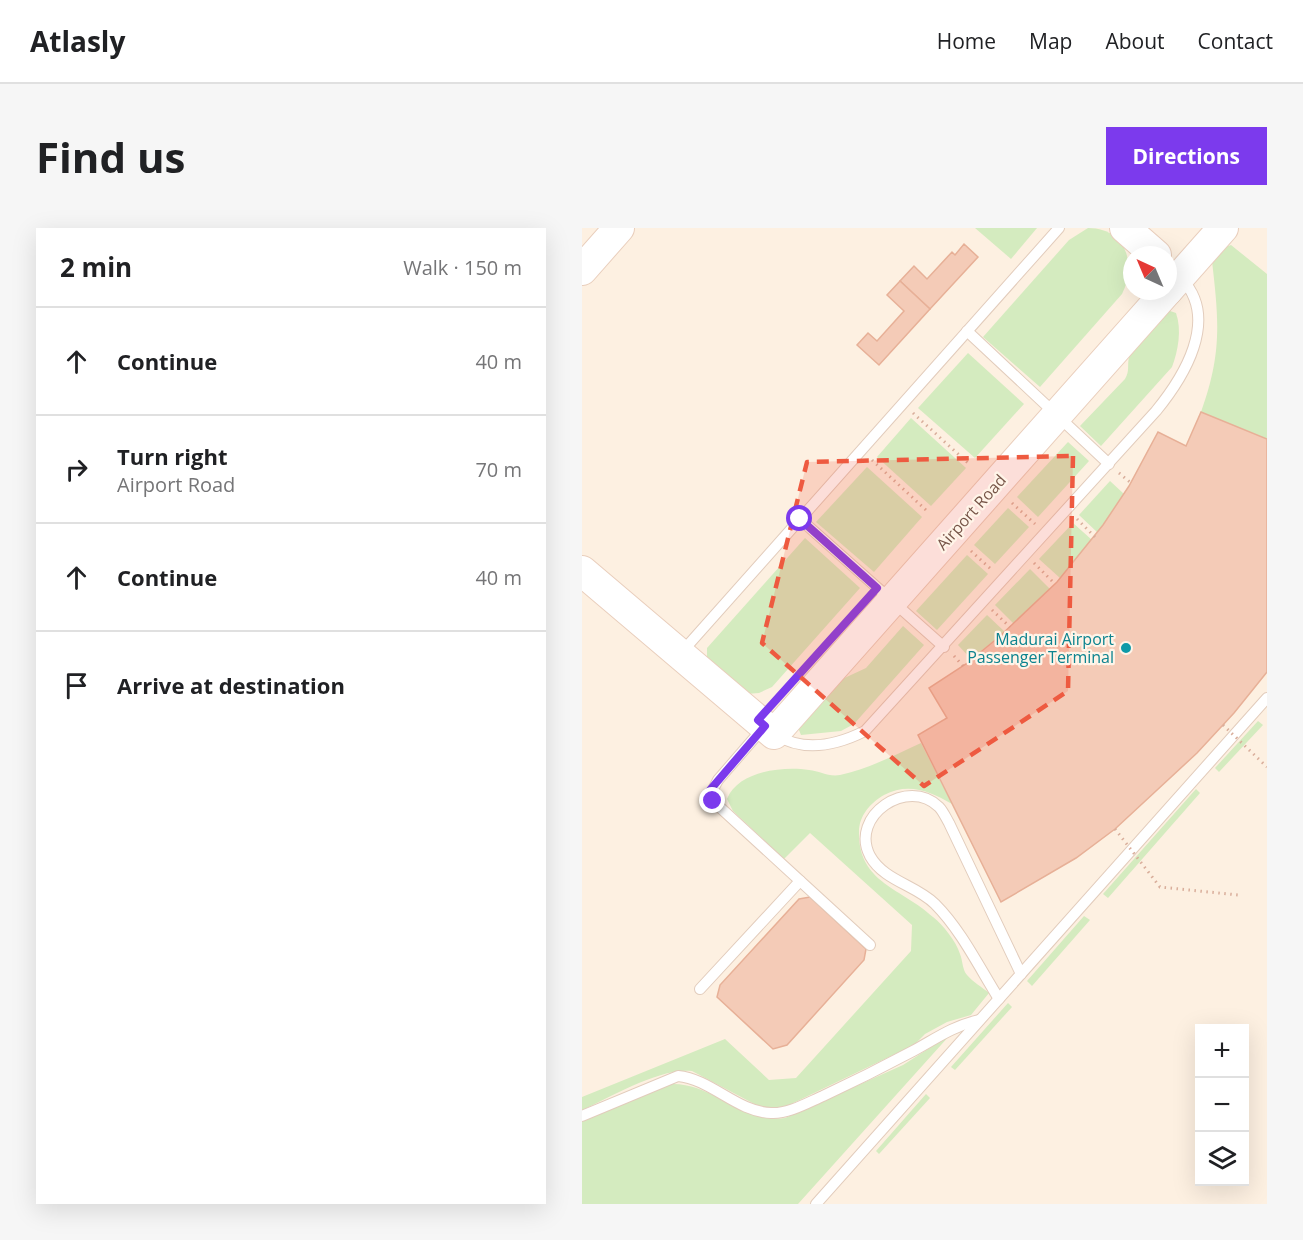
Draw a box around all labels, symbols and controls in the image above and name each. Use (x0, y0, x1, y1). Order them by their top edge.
text: Atlasly (30, 22, 125, 60)
text: Home (937, 27, 996, 55)
text: Map (1029, 27, 1072, 55)
text: About (1105, 27, 1165, 55)
text: Contact (1198, 27, 1273, 55)
button: Directions (1106, 127, 1267, 185)
text: Find us (36, 128, 185, 185)
north arrow (1123, 246, 1177, 300)
text: 2 min (60, 249, 132, 285)
text: Walk · 150 m (403, 254, 522, 281)
icon: ahead (60, 345, 93, 378)
text: Continue (117, 346, 217, 376)
text: 40 m (475, 348, 522, 375)
text: Turn right (117, 441, 228, 471)
icon: right (60, 453, 93, 486)
text: 70 m (475, 456, 522, 483)
street label: Airport Road (931, 469, 1011, 555)
text: Airport Road (117, 471, 235, 498)
route start (786, 505, 812, 531)
icon: ahead (60, 561, 93, 594)
text: Continue (117, 562, 217, 592)
text: 40 m (475, 564, 522, 591)
place label: Madurai Airport Passenger Terminal (967, 628, 1114, 668)
marker: Madurai Airport Passenger Terminal (1119, 641, 1133, 655)
icon: arrive (60, 669, 93, 702)
text: Arrive at destination (117, 670, 345, 700)
route end (699, 787, 725, 813)
map controls (1195, 1024, 1249, 1186)
button: + (1195, 1024, 1249, 1078)
button: − (1195, 1078, 1249, 1132)
button: layers (1195, 1132, 1249, 1186)

